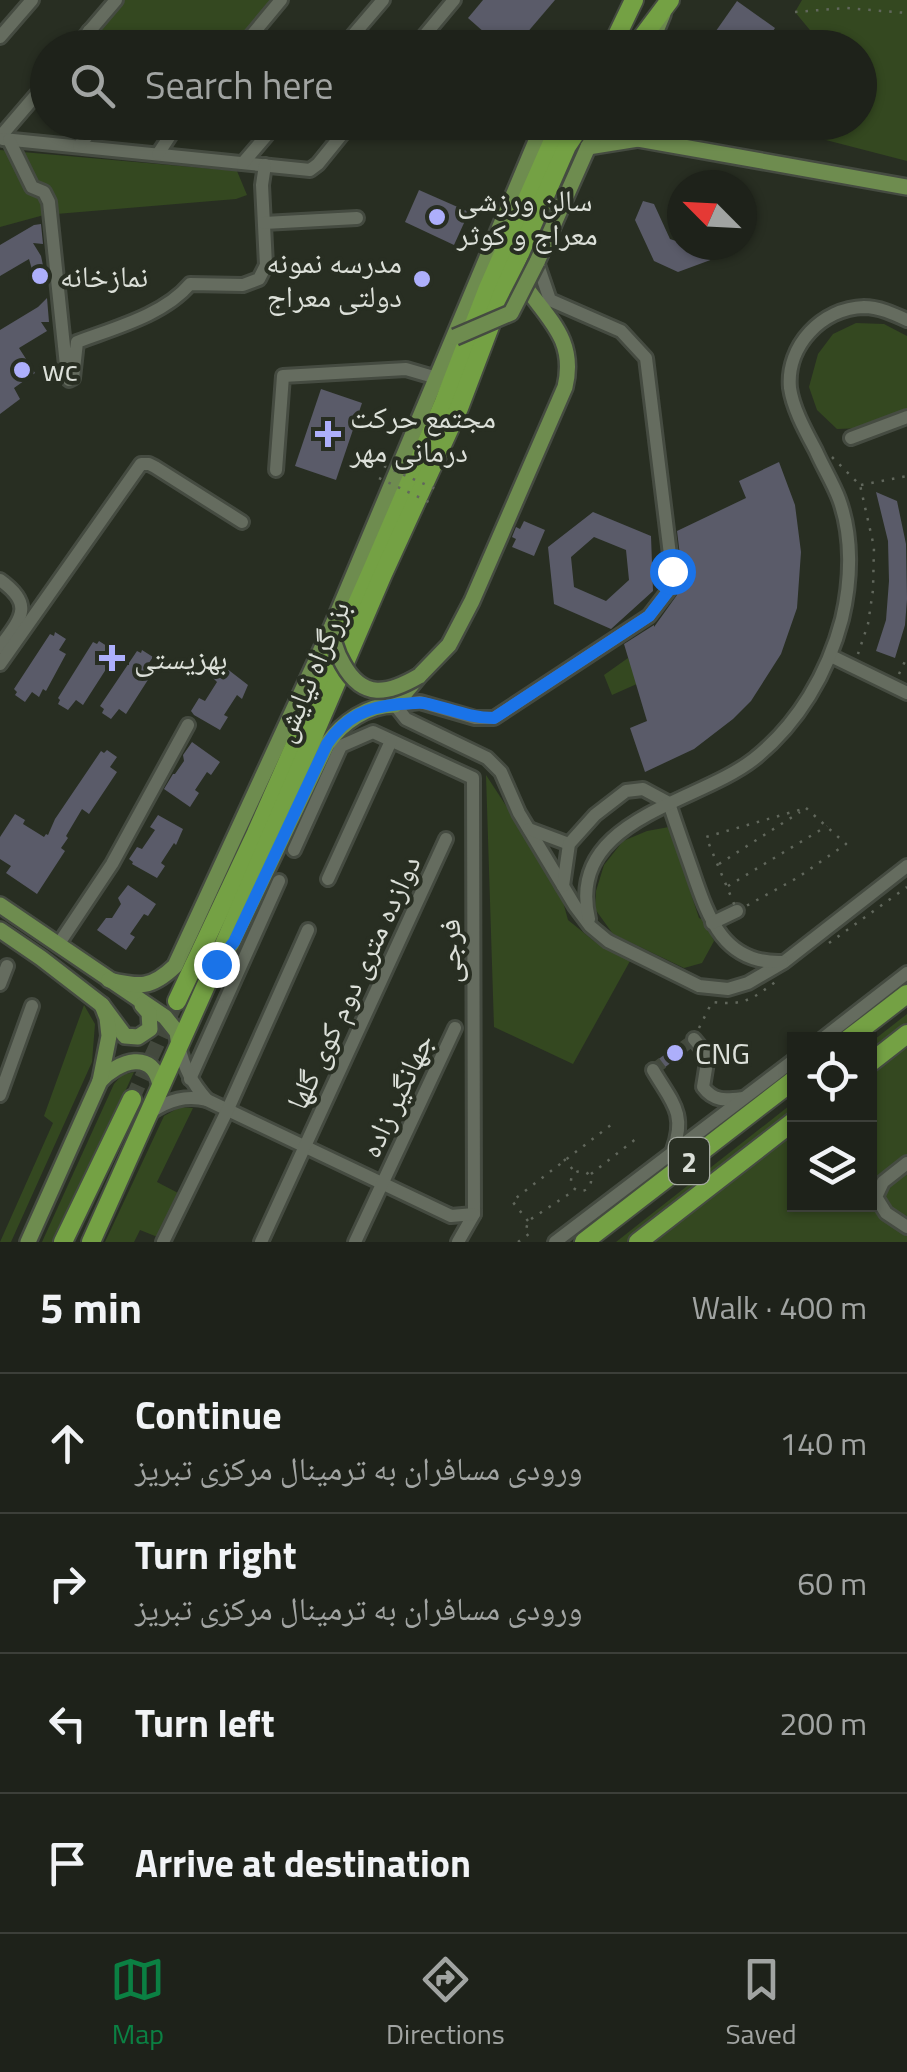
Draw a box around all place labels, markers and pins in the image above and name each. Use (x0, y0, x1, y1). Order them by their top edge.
place label: سالن ورزشی معراج و کوثر (456, 177, 598, 257)
marker: سالن ورزشی معراج و کوثر (426, 206, 448, 228)
place label: مدرسه نمونه دولتی معراج (266, 239, 402, 319)
place label: نمازخانه (60, 253, 148, 299)
marker: نمازخانه (29, 265, 51, 287)
marker: مدرسه نمونه دولتی معراج (411, 268, 433, 290)
place label: wc (42, 347, 78, 393)
marker: wc (11, 359, 33, 381)
place label: مجتمع حرکت درمانی مهر (349, 394, 496, 474)
marker: مجتمع حرکت درمانی مهر (315, 421, 341, 447)
place label: بهزیستی (134, 635, 227, 681)
marker: بهزیستی (99, 645, 125, 671)
place label: CNG (695, 1030, 750, 1076)
marker: CNG (664, 1042, 686, 1064)

